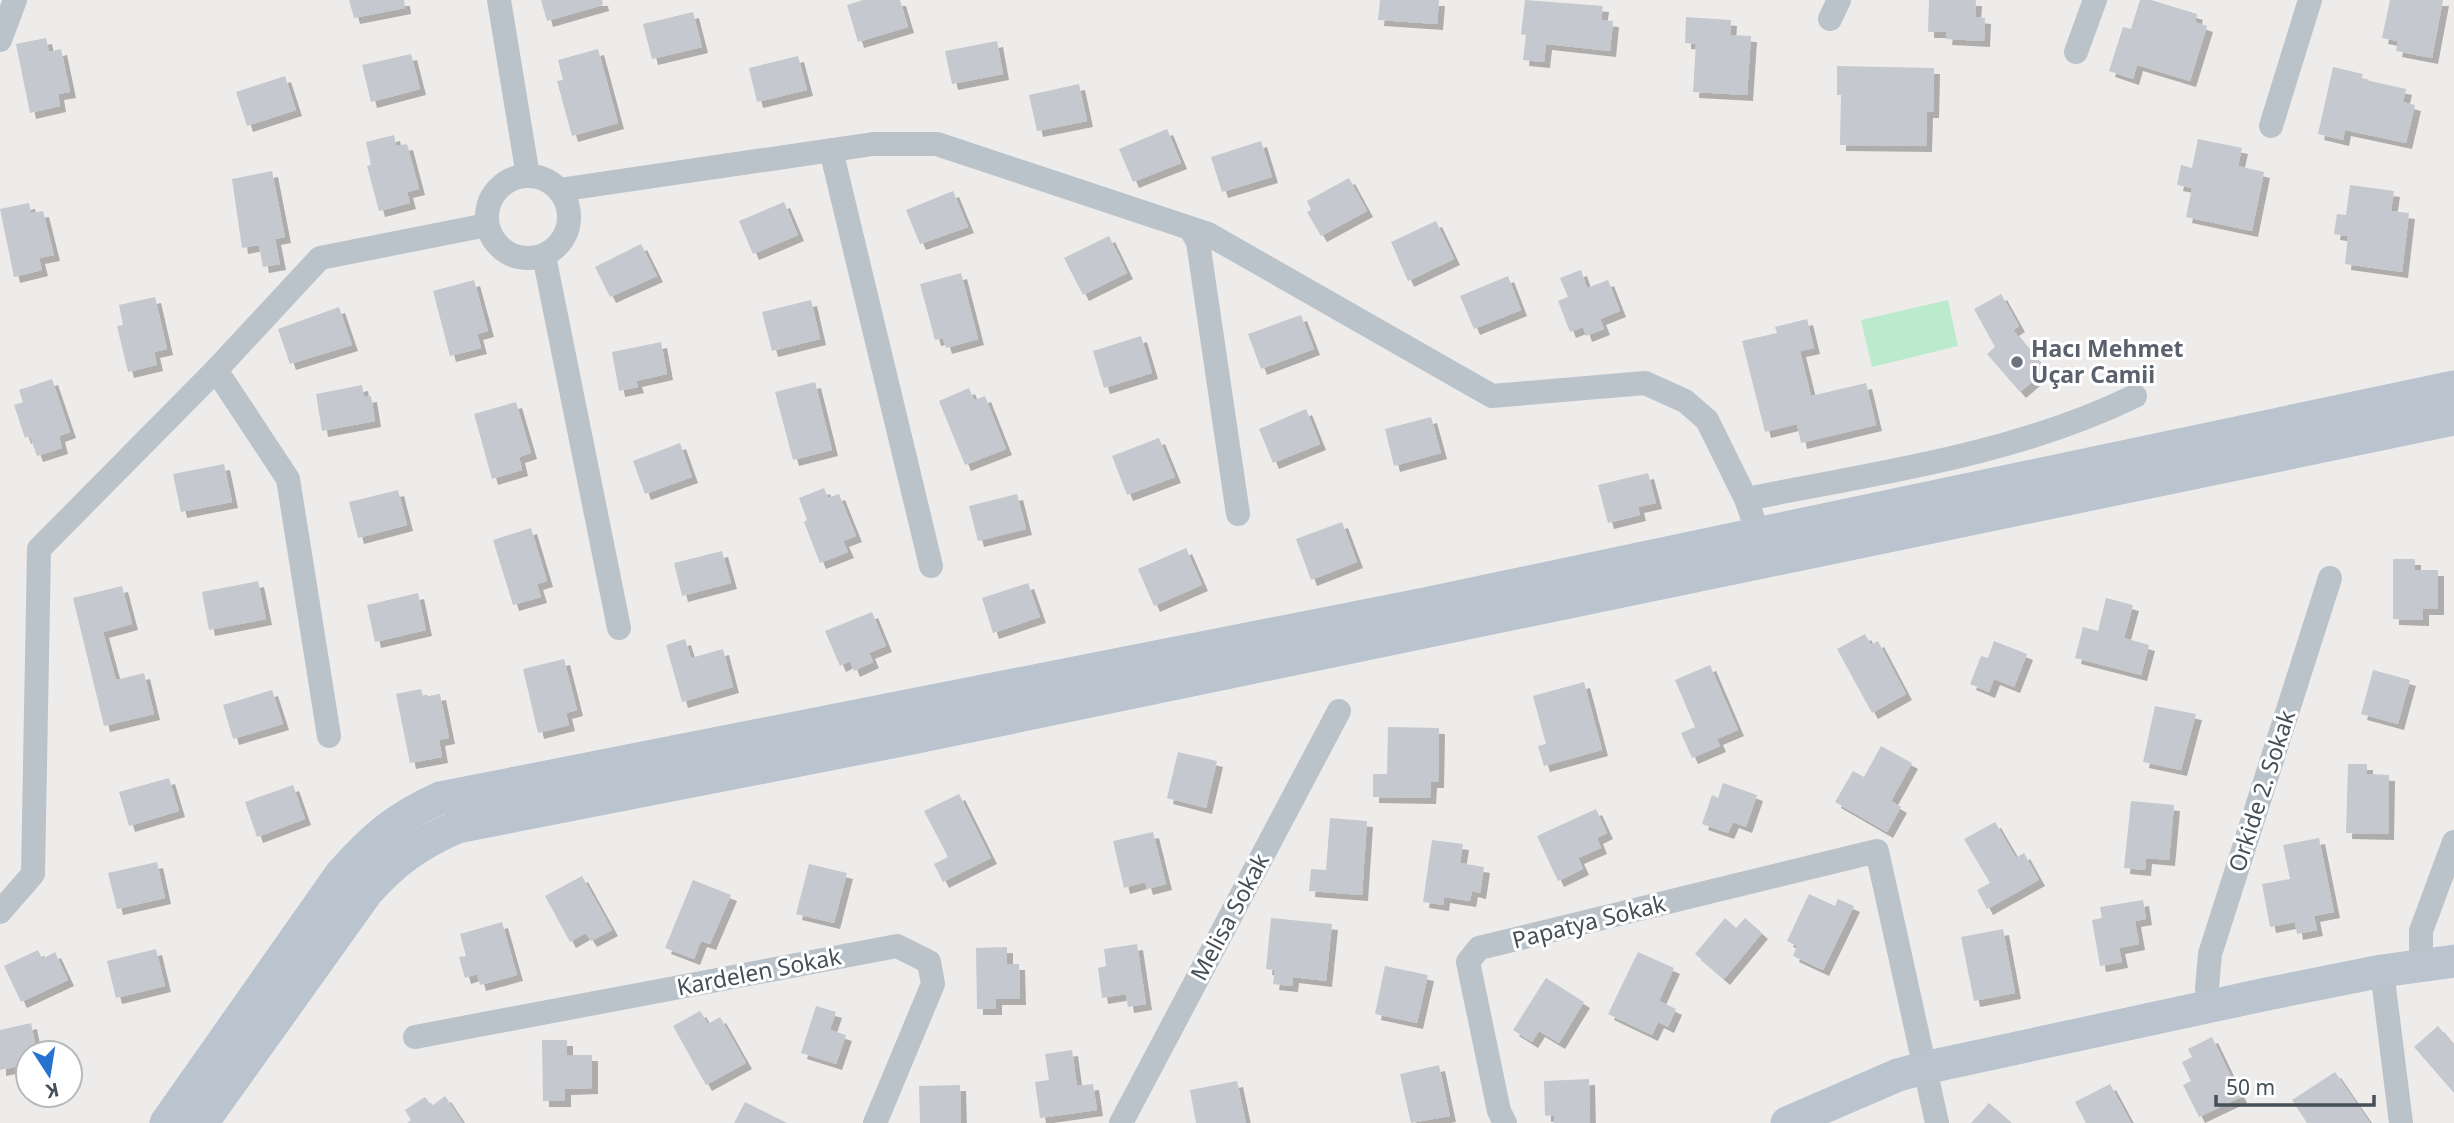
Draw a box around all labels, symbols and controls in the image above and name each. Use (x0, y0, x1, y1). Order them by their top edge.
place label: Hacı Mehmet Uçar Camii (2031, 332, 2184, 390)
marker: Hacı Mehmet Uçar Camii (2009, 354, 2025, 370)
street label: Orkide 2. Sokak (2220, 705, 2302, 876)
street label: Melisa Sokak (1182, 847, 1276, 986)
street label: Papatya Sokak (1509, 886, 1669, 956)
street label: Kardelen Sokak (674, 939, 844, 1003)
north arrow (14, 1039, 84, 1109)
scale bar (2216, 1064, 2374, 1108)
text: 50 m (2226, 1073, 2275, 1101)
text: K (43, 1077, 61, 1105)

